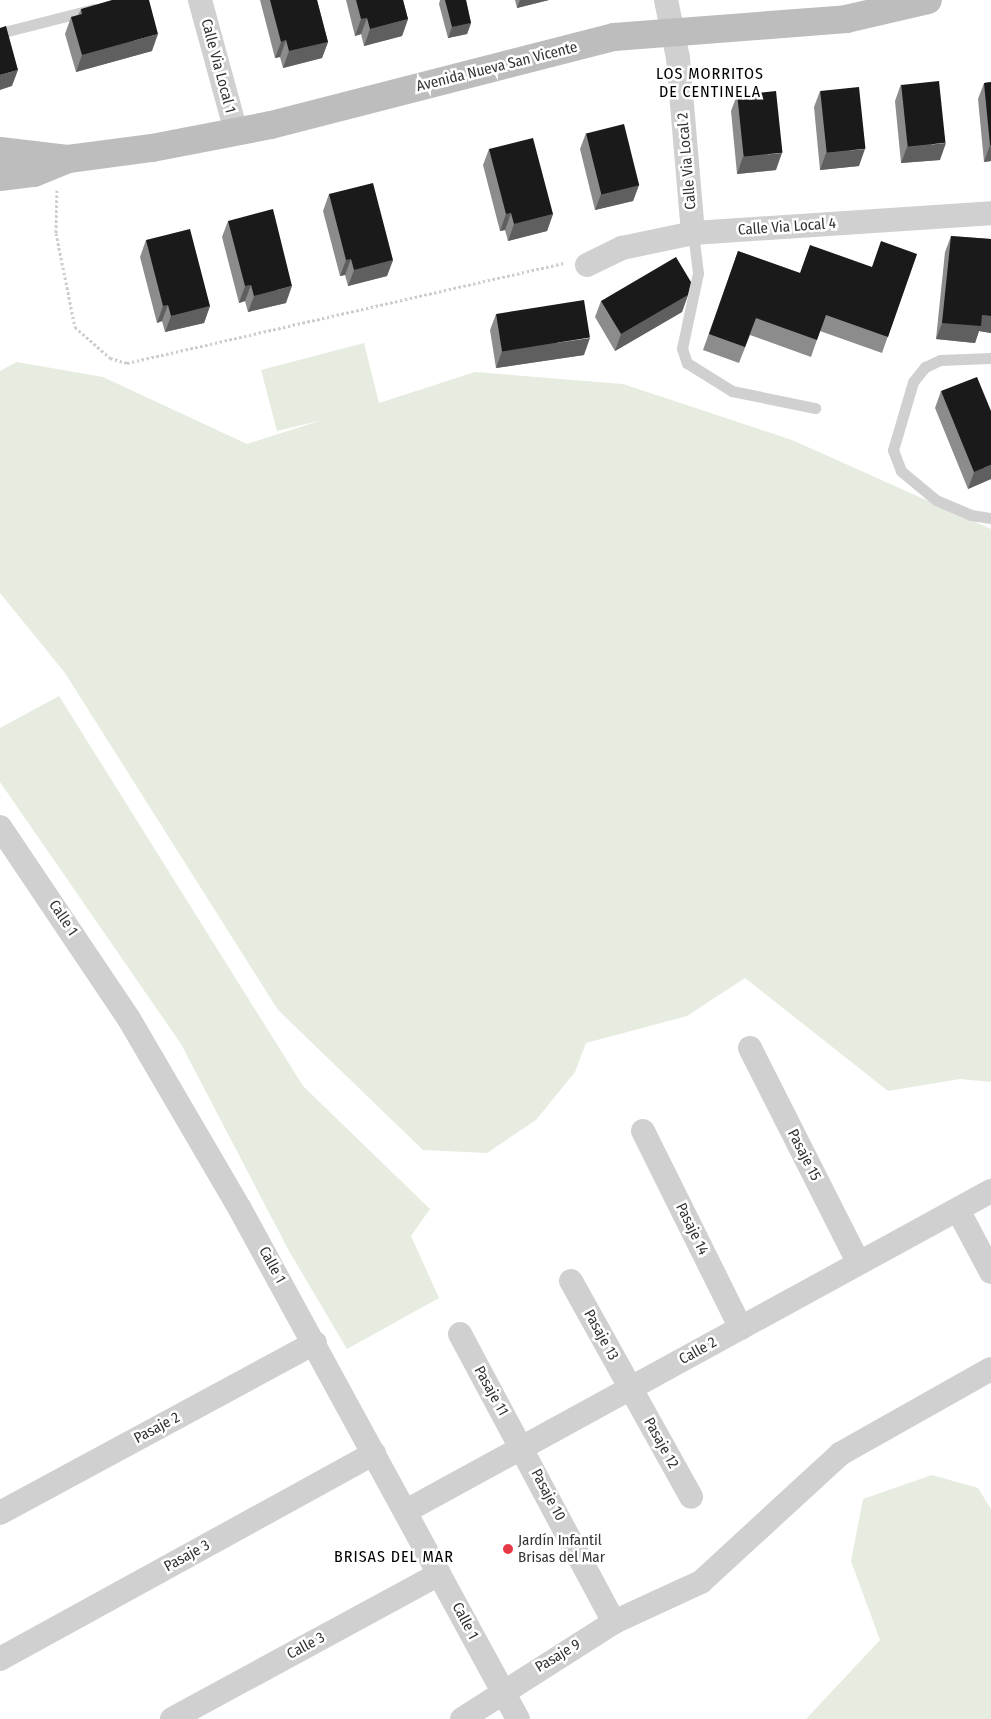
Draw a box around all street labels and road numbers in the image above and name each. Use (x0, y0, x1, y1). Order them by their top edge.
street label: Calle Via Local 1 (197, 17, 239, 115)
street label: Avenida Nueva San Vicente (415, 38, 579, 96)
street label: Calle Via Local 2 (674, 112, 700, 210)
street label: Calle Via Local 4 (737, 215, 837, 239)
street label: Calle 1 (45, 897, 81, 939)
street label: Pasaje 15 (783, 1126, 825, 1184)
street label: Pasaje 14 (672, 1200, 712, 1258)
street label: Calle 1 (255, 1243, 289, 1287)
street label: Pasaje 13 (580, 1307, 622, 1363)
street label: Calle 2 (676, 1333, 720, 1369)
street label: Pasaje 11 (470, 1363, 512, 1419)
street label: Pasaje 2 (131, 1409, 183, 1447)
street label: Pasaje 12 (640, 1415, 682, 1471)
street label: Pasaje 10 (527, 1466, 569, 1524)
street label: Pasaje 3 (161, 1536, 213, 1576)
street label: Calle 1 (448, 1599, 482, 1643)
street label: Calle 3 (284, 1629, 328, 1663)
street label: Pasaje 9 (532, 1635, 584, 1677)

